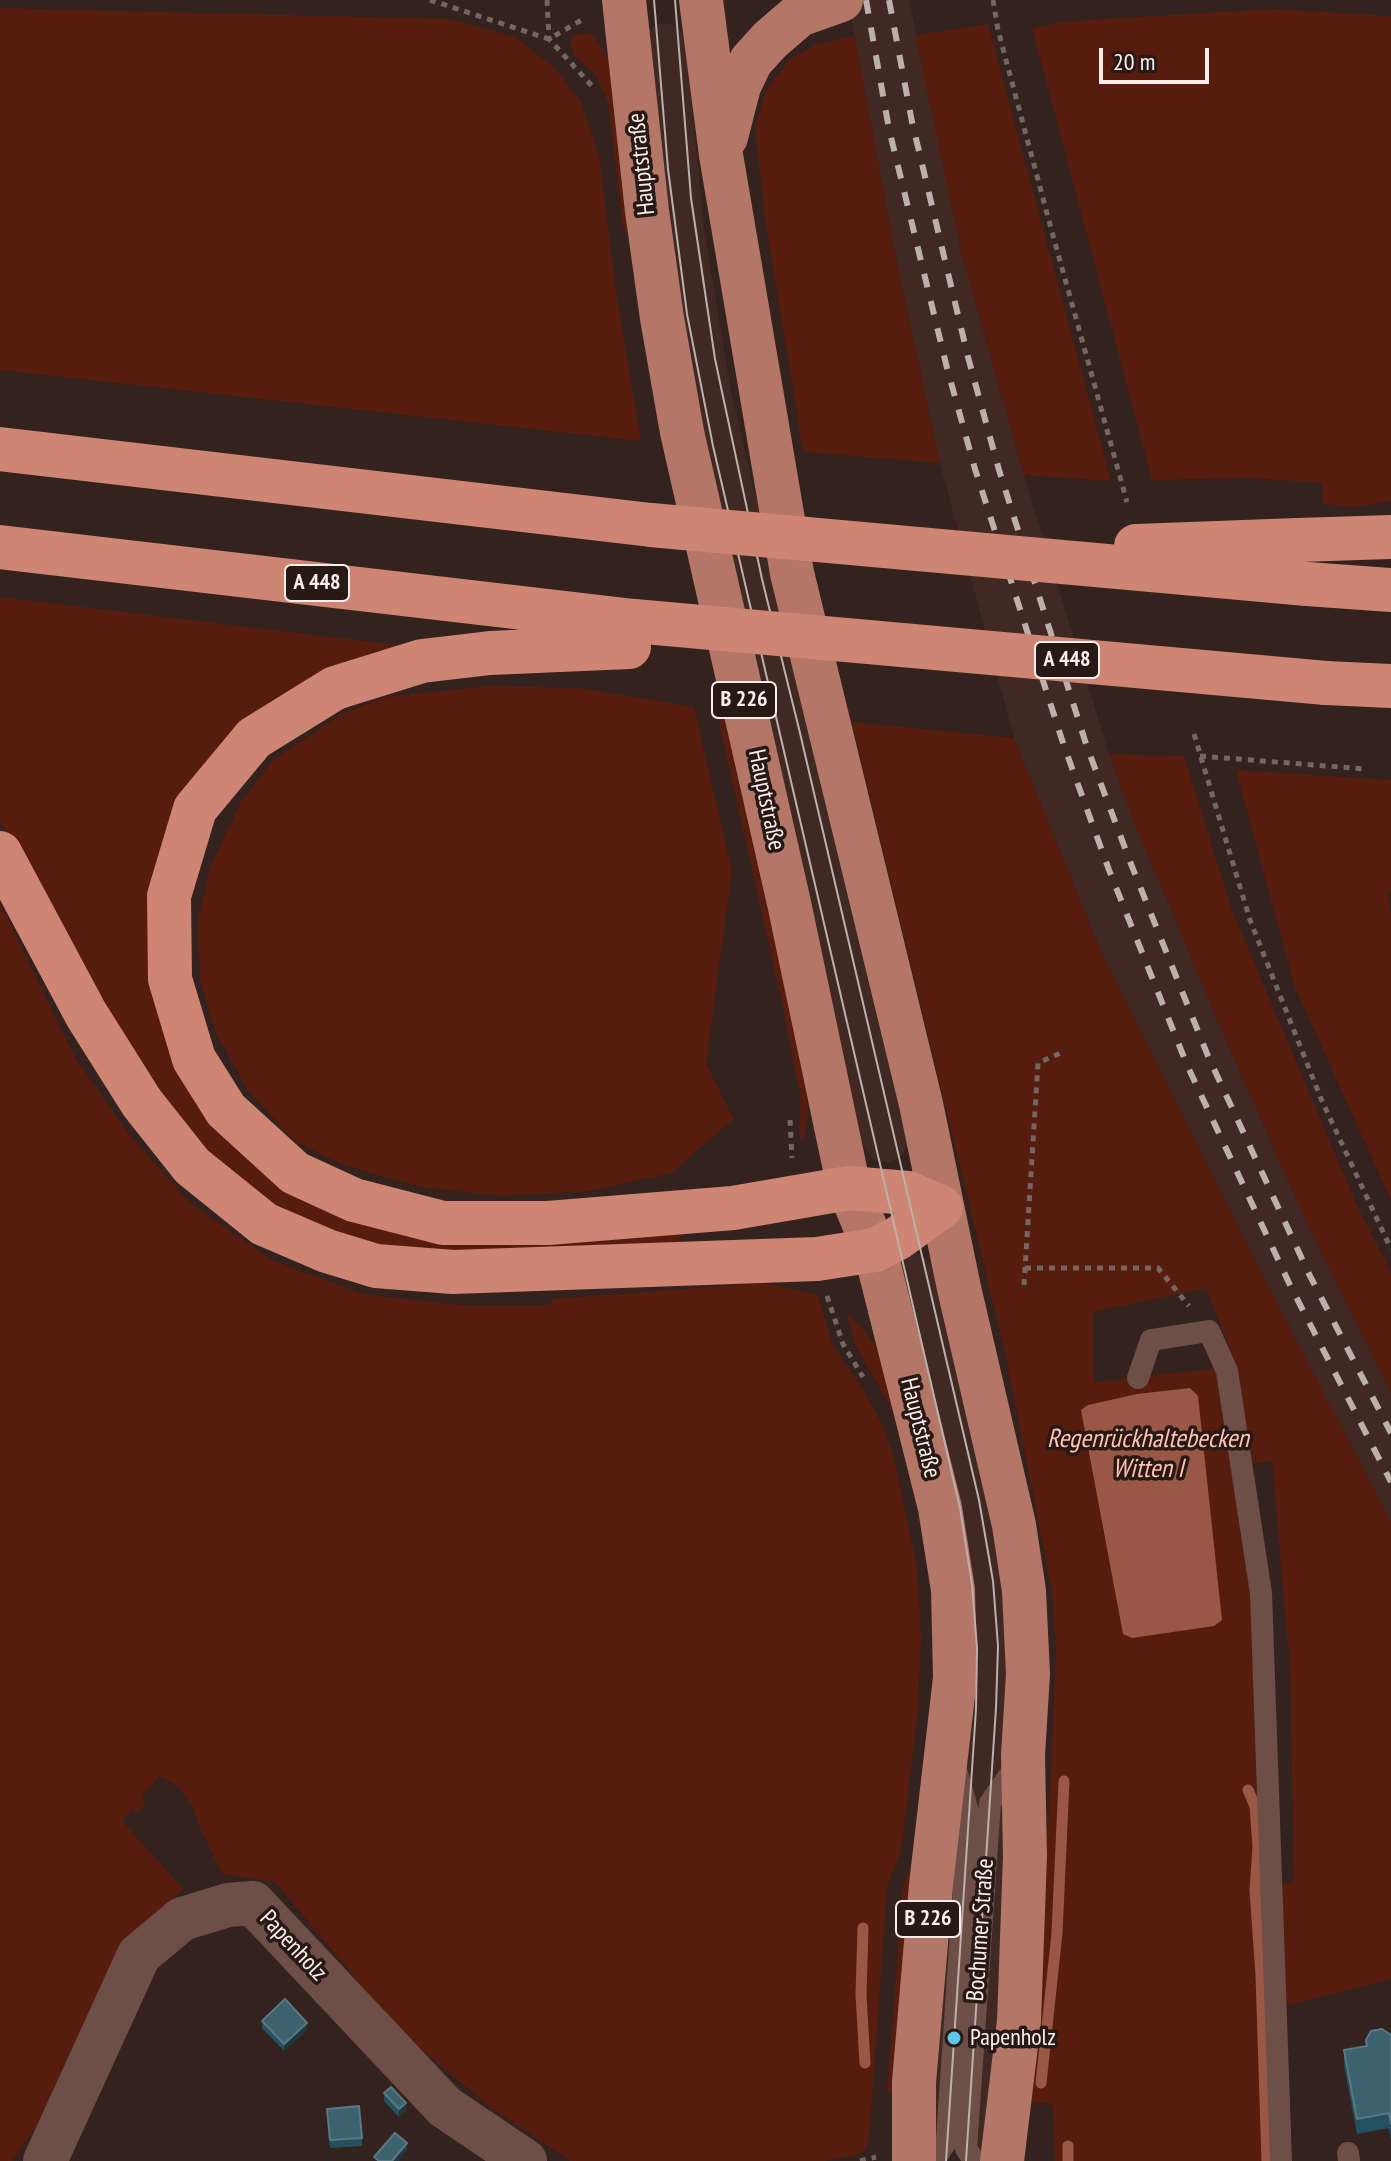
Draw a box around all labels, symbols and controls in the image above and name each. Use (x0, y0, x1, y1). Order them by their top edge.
scale bar (1103, 32, 1213, 82)
text: 20 m (1113, 46, 1155, 77)
street label: Hauptstraße (622, 112, 662, 216)
road number: A 448 (285, 565, 349, 601)
road number: A 448 (1035, 642, 1099, 678)
road number: B 226 (712, 682, 776, 718)
street label: Hauptstraße (741, 747, 791, 853)
street label: Hauptstraße (894, 1375, 946, 1481)
water label: Regenrückhaltebecken Witten I (1047, 1424, 1249, 1486)
street label: Bochumer Straße (962, 1858, 1000, 2002)
road number: B 226 (896, 1901, 960, 1937)
street label: Papenholz (253, 1905, 333, 1987)
place label: Papenholz (970, 2024, 1056, 2052)
marker: Papenholz (945, 2029, 963, 2047)

